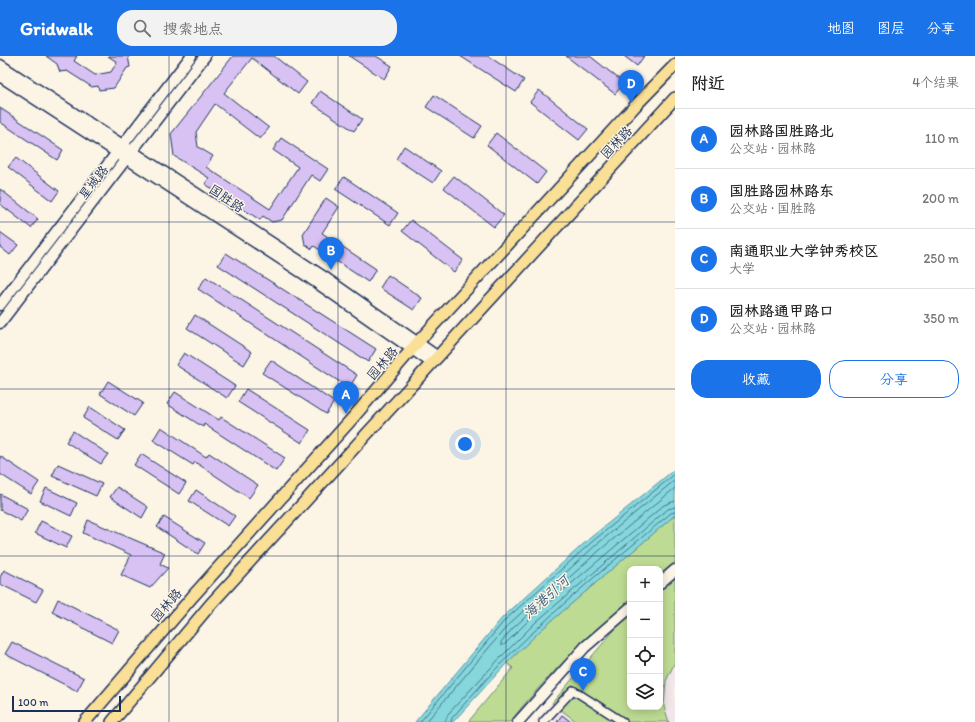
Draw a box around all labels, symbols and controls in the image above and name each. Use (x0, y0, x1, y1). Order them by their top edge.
search box (117, 10, 397, 46)
text: Gridwalk (20, 17, 93, 40)
icon: search (131, 17, 153, 39)
text: 搜索地点 (163, 20, 223, 38)
text: 地图 (827, 20, 855, 37)
text: 图层 (877, 20, 905, 37)
text: 分享 (927, 20, 955, 37)
pin: D (618, 70, 644, 103)
text: 附近 (691, 73, 725, 93)
text: 4个结果 (912, 75, 959, 90)
text: 园林路国胜路北 (729, 122, 834, 140)
street label: 园林路 (598, 123, 635, 162)
text: A (700, 131, 708, 146)
text: 110 m (925, 131, 959, 146)
text: 公交站 · 园林路 (729, 141, 816, 156)
street label: 星城路 (75, 162, 111, 202)
street label: 国胜路 (206, 181, 247, 216)
text: 国胜路园林路东 (729, 182, 834, 200)
text: B (700, 191, 708, 206)
text: 200 m (922, 191, 959, 206)
text: 公交站 · 国胜路 (729, 201, 816, 216)
pin: B (318, 237, 344, 270)
text: 南通职业大学钟秀校区 (729, 242, 879, 260)
text: C (700, 251, 708, 266)
text: 250 m (923, 251, 959, 266)
text: 大学 (729, 261, 755, 276)
text: 园林路通甲路口 (729, 302, 834, 320)
text: D (700, 311, 708, 326)
text: 350 m (923, 311, 959, 326)
text: 公交站 · 园林路 (729, 321, 816, 336)
street label: 园林路 (364, 344, 401, 383)
button: 收藏 (691, 360, 821, 398)
button: 分享 (829, 360, 959, 398)
pin: A (333, 381, 359, 414)
your location (455, 434, 475, 454)
map controls (627, 566, 663, 710)
button: + (627, 566, 663, 602)
water label: 海港引河 (520, 571, 574, 622)
street label: 园林路 (148, 586, 185, 625)
button: − (627, 602, 663, 638)
button: locate (627, 638, 663, 674)
pin: C (570, 658, 596, 691)
button: layers (627, 674, 663, 710)
scale bar (12, 694, 121, 713)
text: 100 m (18, 696, 48, 709)

